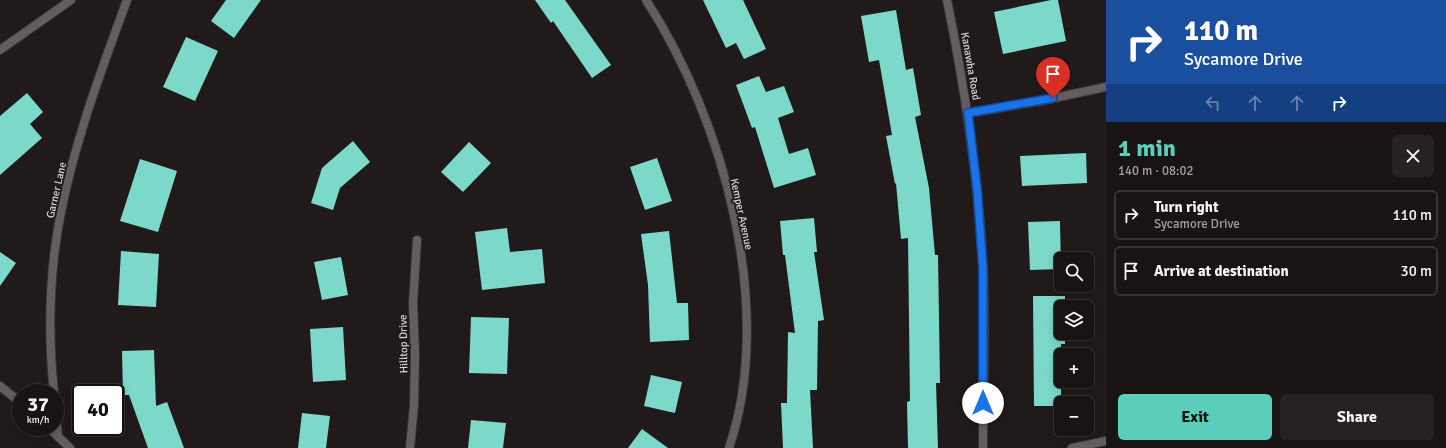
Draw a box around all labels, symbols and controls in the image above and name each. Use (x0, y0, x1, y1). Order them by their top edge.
text: 110 m (1184, 14, 1258, 48)
icon: right (1118, 16, 1170, 68)
street label: Kanawha Road (958, 31, 983, 101)
text: Sycamore Drive (1184, 48, 1303, 70)
pin (1036, 57, 1070, 98)
icon: arrive (1042, 63, 1064, 85)
icon: left (1202, 92, 1224, 114)
icon: ahead (1244, 92, 1266, 114)
icon: ahead (1286, 92, 1308, 114)
icon: right (1328, 92, 1350, 114)
text: 1 min (1118, 133, 1176, 163)
button: close (1392, 135, 1434, 177)
street label: Garner Lane (44, 161, 69, 220)
text: 140 m · 08:02 (1118, 163, 1194, 179)
street label: Kemper Avenue (728, 177, 755, 251)
text: Turn right (1154, 198, 1219, 216)
icon: right (1120, 204, 1142, 226)
text: 110 m (1392, 206, 1432, 224)
text: Sycamore Drive (1154, 216, 1240, 232)
map controls (1054, 252, 1094, 436)
button: search (1054, 252, 1094, 292)
icon: arrive (1120, 260, 1142, 282)
text: Arrive at destination (1154, 262, 1289, 280)
text: 30 m (1401, 262, 1432, 280)
button: layers (1054, 300, 1094, 340)
street label: Hilltop Drive (396, 314, 411, 374)
button: + (1054, 348, 1094, 388)
position arrow (962, 382, 1004, 424)
speed limit sign: 40 (72, 384, 124, 436)
text: 37 (27, 392, 49, 417)
button: Exit (1118, 394, 1272, 440)
button: Share (1280, 394, 1434, 440)
button: − (1054, 396, 1094, 436)
text: km/h (27, 414, 49, 426)

